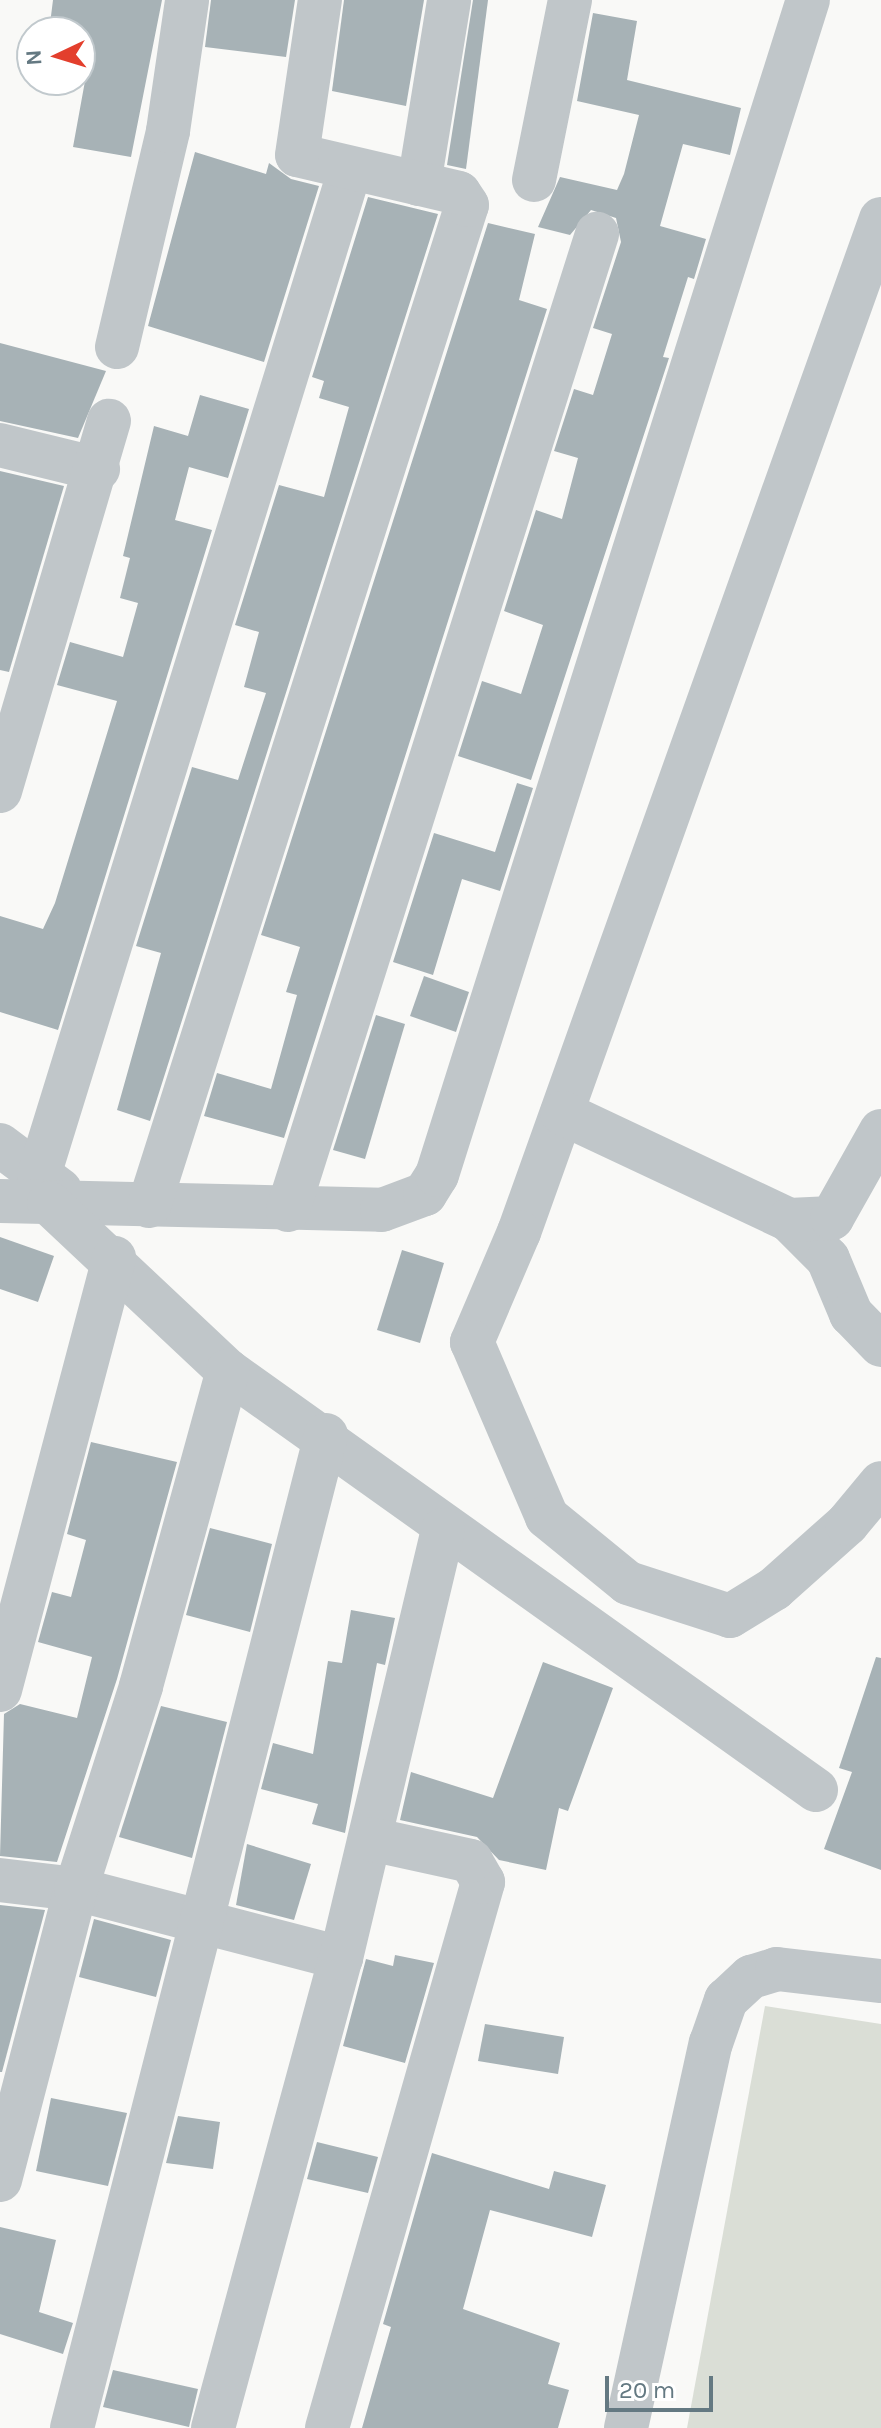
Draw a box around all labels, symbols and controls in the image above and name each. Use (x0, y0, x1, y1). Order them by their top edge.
north arrow (16, 16, 96, 96)
text: N (21, 49, 48, 66)
scale bar (609, 2360, 717, 2410)
text: 20 m (619, 2376, 675, 2404)

